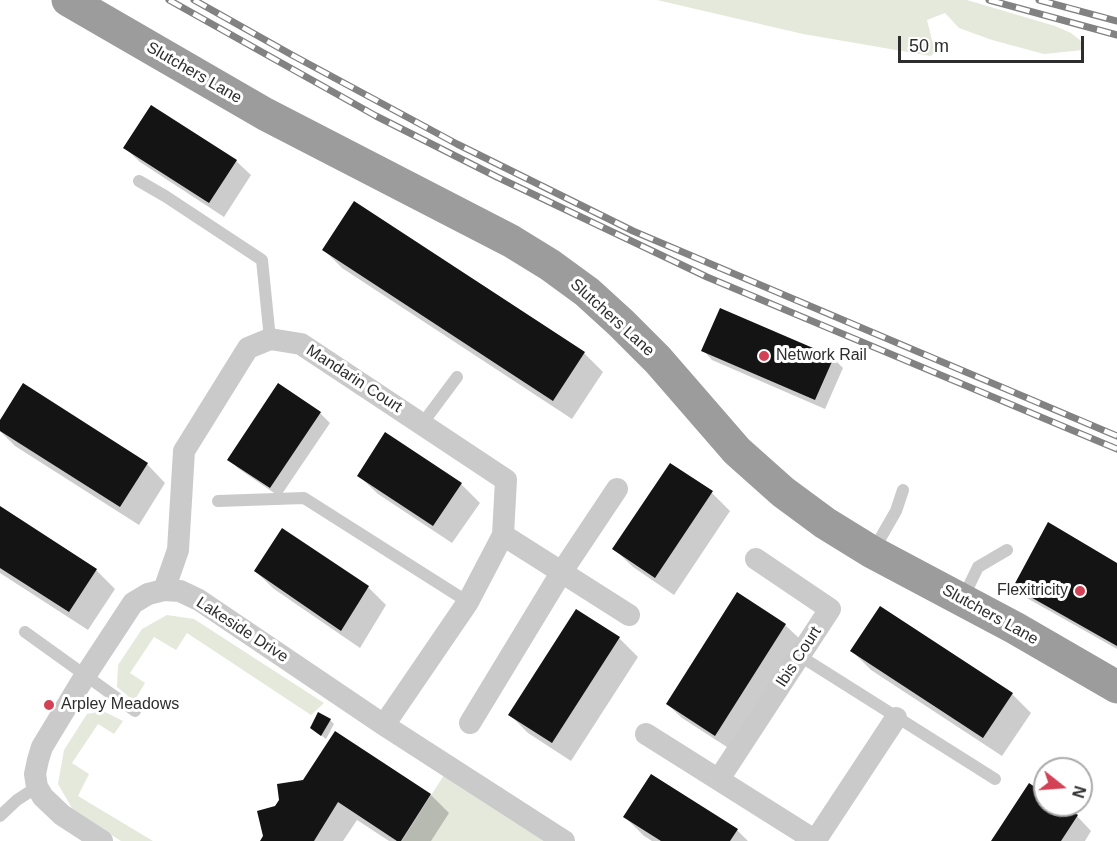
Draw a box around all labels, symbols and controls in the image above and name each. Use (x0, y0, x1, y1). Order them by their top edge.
scale bar (901, 24, 1087, 62)
text: 50 m (909, 36, 949, 56)
street label: Slutchers Lane (143, 38, 245, 108)
street label: Slutchers Lane (566, 275, 658, 361)
street label: Mandarin Court (303, 341, 405, 417)
place label: Network Rail (776, 346, 867, 366)
marker: Network Rail (757, 349, 771, 363)
street label: Slutchers Lane (939, 581, 1041, 649)
place label: Flexitricity (997, 581, 1068, 601)
marker: Flexitricity (1073, 584, 1087, 598)
street label: Lakeside Drive (192, 593, 292, 667)
street label: Ibis Court (772, 623, 826, 691)
place label: Arpley Meadows (61, 695, 179, 715)
marker: Arpley Meadows (42, 698, 56, 712)
north arrow (1033, 757, 1093, 817)
text: N (1069, 784, 1089, 800)

